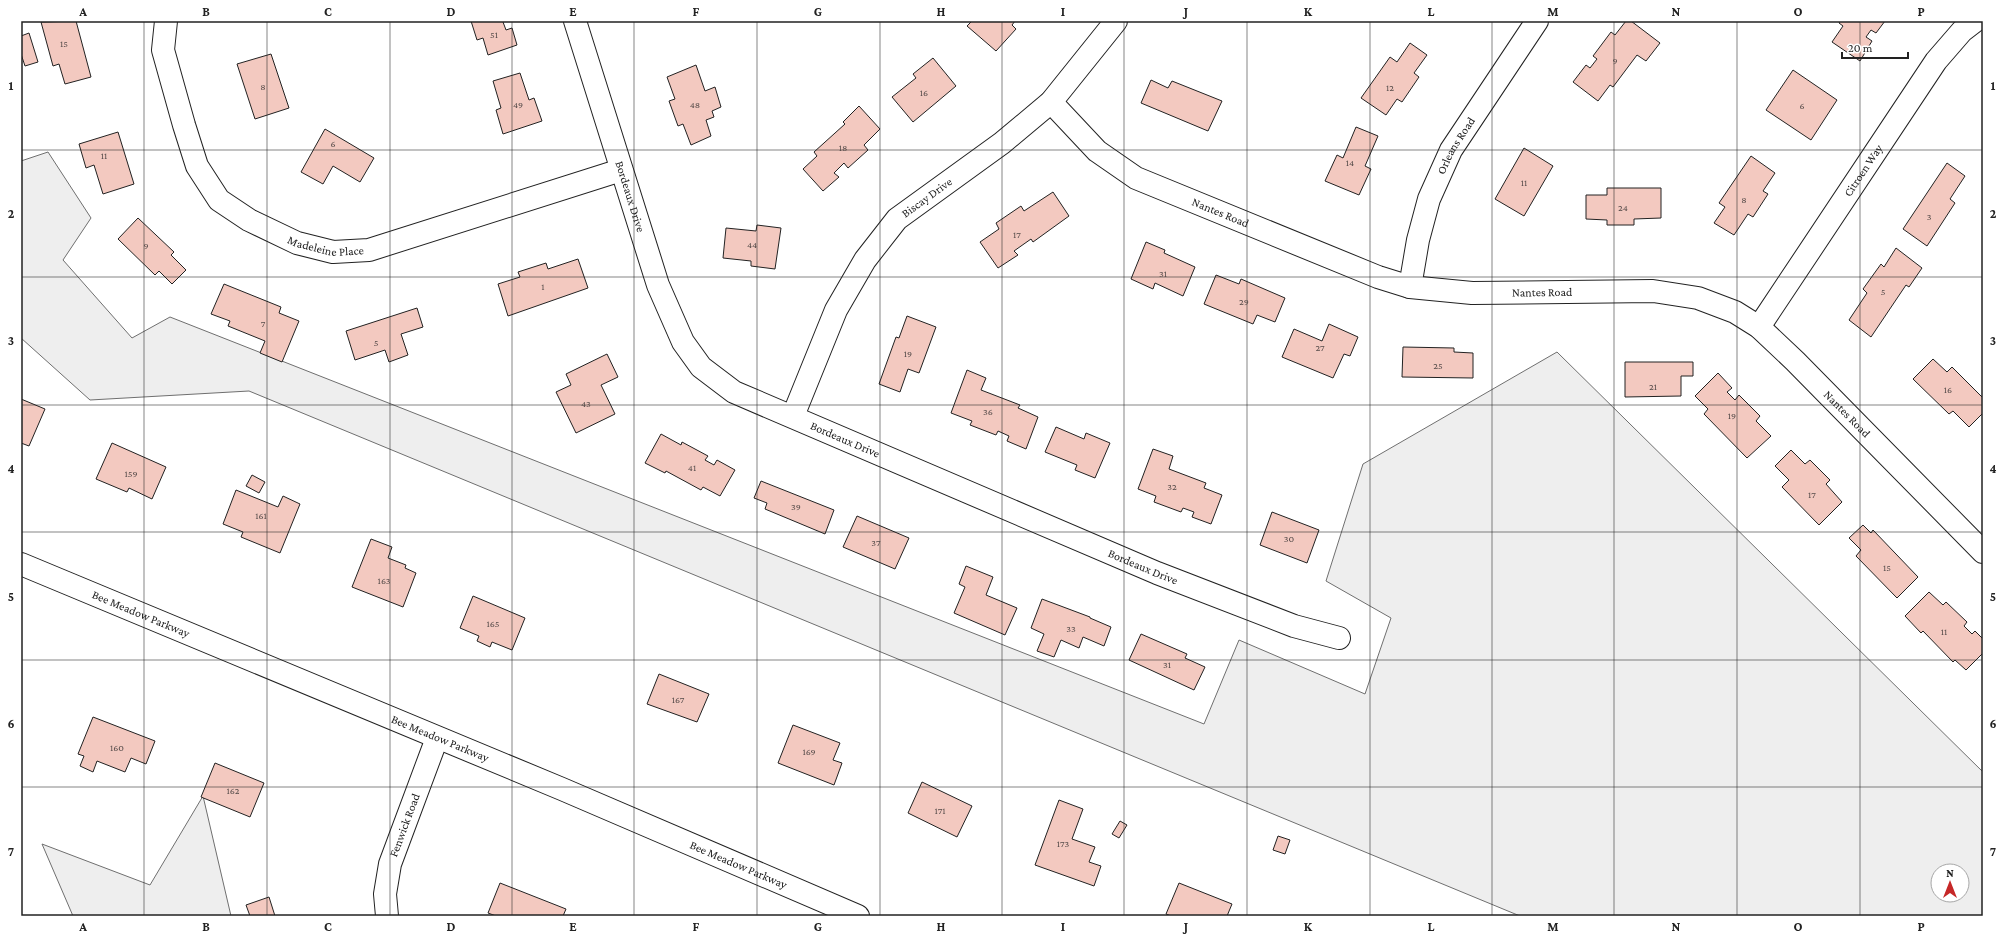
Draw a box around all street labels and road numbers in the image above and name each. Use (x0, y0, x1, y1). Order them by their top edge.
street label: Orleans Road (1434, 114, 1478, 176)
street label: Citroen Way (1841, 141, 1886, 199)
street label: Bordeaux Drive (612, 159, 648, 234)
street label: Biscay Drive (899, 175, 955, 220)
street label: Nantes Road (1190, 195, 1252, 231)
street label: Madeleine Place (285, 233, 364, 259)
street label: Nantes Road (1512, 285, 1573, 300)
street label: Nantes Road (1821, 387, 1874, 441)
street label: Bordeaux Drive (808, 419, 882, 461)
street label: Bordeaux Drive (1106, 546, 1180, 587)
street label: Bee Meadow Parkway (90, 587, 192, 641)
street label: Bee Meadow Parkway (389, 712, 492, 765)
street label: Fenwick Road (386, 791, 423, 859)
street label: Bee Meadow Parkway (688, 838, 790, 892)

